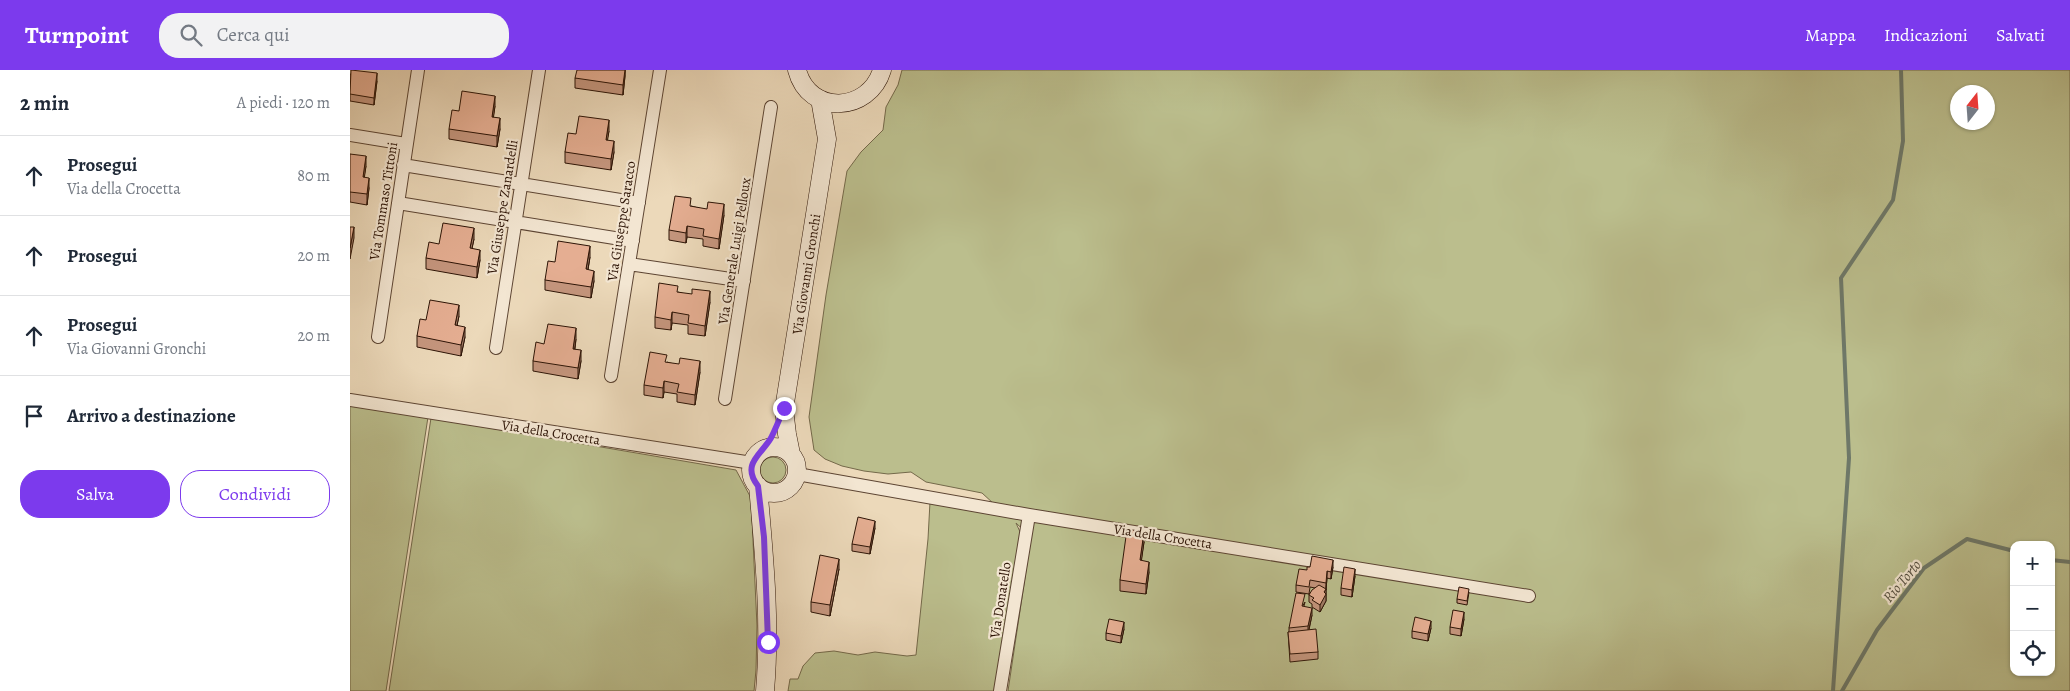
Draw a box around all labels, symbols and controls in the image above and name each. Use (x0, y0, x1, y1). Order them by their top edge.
search box (159, 13, 509, 58)
text: Turnpoint (25, 19, 129, 51)
icon: search (177, 21, 205, 49)
text: Cerca qui (217, 22, 290, 48)
text: Mappa (1805, 23, 1856, 47)
text: Indicazioni (1884, 23, 1968, 47)
text: Salvati (1996, 23, 2045, 47)
north arrow (1950, 85, 1995, 130)
text: 2 min (20, 89, 69, 117)
text: A piedi · 120 m (237, 92, 330, 114)
street label: Via Giuseppe Zanardelli (482, 138, 523, 277)
street label: Via Tommaso Tittoni (365, 141, 402, 262)
text: Prosegui (67, 152, 137, 178)
street label: Via Giuseppe Saracco (602, 160, 640, 283)
icon: ahead (20, 162, 48, 190)
text: 80 m (297, 165, 330, 187)
street label: Via Generale Luigi Pelloux (713, 176, 756, 327)
text: Via della Crocetta (67, 178, 181, 200)
street label: Via Giovanni Gronchi (787, 212, 825, 337)
icon: ahead (20, 242, 48, 270)
text: Prosegui (67, 243, 137, 269)
text: 20 m (297, 245, 330, 267)
text: Prosegui (67, 312, 137, 338)
icon: ahead (20, 322, 48, 350)
text: 20 m (297, 325, 330, 347)
text: Via Giovanni Gronchi (67, 338, 206, 360)
route end (773, 397, 796, 420)
icon: arrive (20, 402, 48, 430)
text: Arrivo a destinazione (67, 403, 236, 429)
street label: Via della Crocetta (499, 415, 602, 450)
button: Salva (20, 470, 170, 518)
button: Condividi (180, 470, 330, 518)
street label: Via della Crocetta (1111, 519, 1214, 554)
map controls (2010, 541, 2055, 676)
button: + (2010, 541, 2055, 586)
water label: Rio Torto (1878, 556, 1926, 606)
street label: Via Donatello (985, 561, 1016, 641)
button: − (2010, 586, 2055, 631)
route start (757, 631, 780, 654)
button: locate (2010, 631, 2055, 676)

